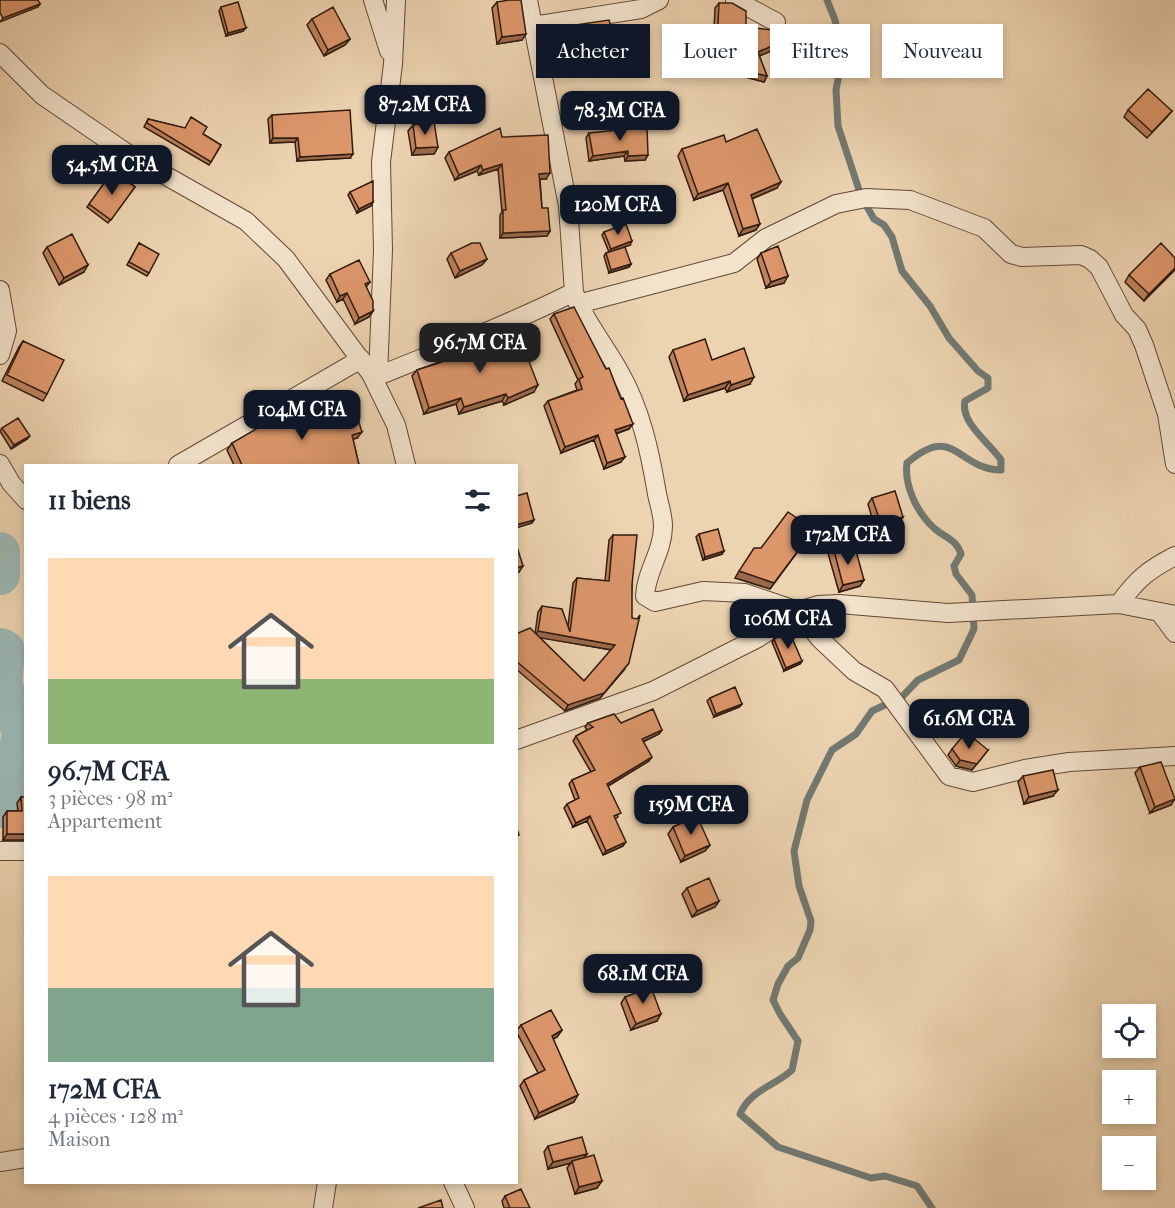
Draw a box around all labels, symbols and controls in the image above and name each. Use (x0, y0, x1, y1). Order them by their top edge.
chip: Acheter (536, 24, 650, 78)
chip: Louer (662, 24, 758, 78)
chip: Filtres (770, 24, 870, 78)
chip: Nouveau (882, 24, 1003, 78)
pin: 87.2M CFA (356, 85, 494, 136)
pin: 78.3M CFA (551, 91, 689, 142)
text: 87.2M CFA (379, 93, 471, 116)
text: 78.3M CFA (574, 99, 666, 122)
pin: 54.5M CFA (43, 145, 181, 196)
text: 54.5M CFA (66, 153, 158, 176)
pin: 120M CFA (556, 185, 680, 236)
text: 120M CFA (574, 193, 662, 216)
pin: 96.7M CFA (411, 323, 549, 374)
text: 96.7M CFA (433, 331, 527, 354)
pin: 104M CFA (240, 390, 364, 441)
text: 104M CFA (257, 398, 347, 421)
icon: filters (461, 484, 494, 517)
text: 11 biens (48, 485, 131, 516)
pin: 172M CFA (786, 515, 910, 566)
text: 172M CFA (805, 523, 891, 546)
icon: home (217, 597, 325, 705)
pin: 106M CFA (726, 599, 850, 650)
text: 106M CFA (744, 607, 832, 630)
pin: 61.6M CFA (900, 699, 1038, 750)
text: 61.6M CFA (923, 707, 1015, 730)
text: 96.7M CFA (48, 756, 169, 787)
pin: 159M CFA (629, 785, 753, 836)
text: 3 pièces · 98 m² (48, 787, 173, 810)
text: 159M CFA (648, 793, 734, 816)
text: Appartement (48, 810, 163, 833)
icon: home (217, 915, 325, 1023)
pin: 68.1M CFA (574, 954, 712, 1005)
text: 68.1M CFA (597, 962, 689, 985)
map controls (1102, 1004, 1156, 1190)
button: locate (1102, 1004, 1156, 1058)
button: + (1102, 1070, 1156, 1124)
text: 172M CFA (48, 1074, 160, 1105)
text: 4 pièces · 128 m² (48, 1105, 183, 1128)
text: Maison (48, 1128, 110, 1151)
button: − (1102, 1136, 1156, 1190)

